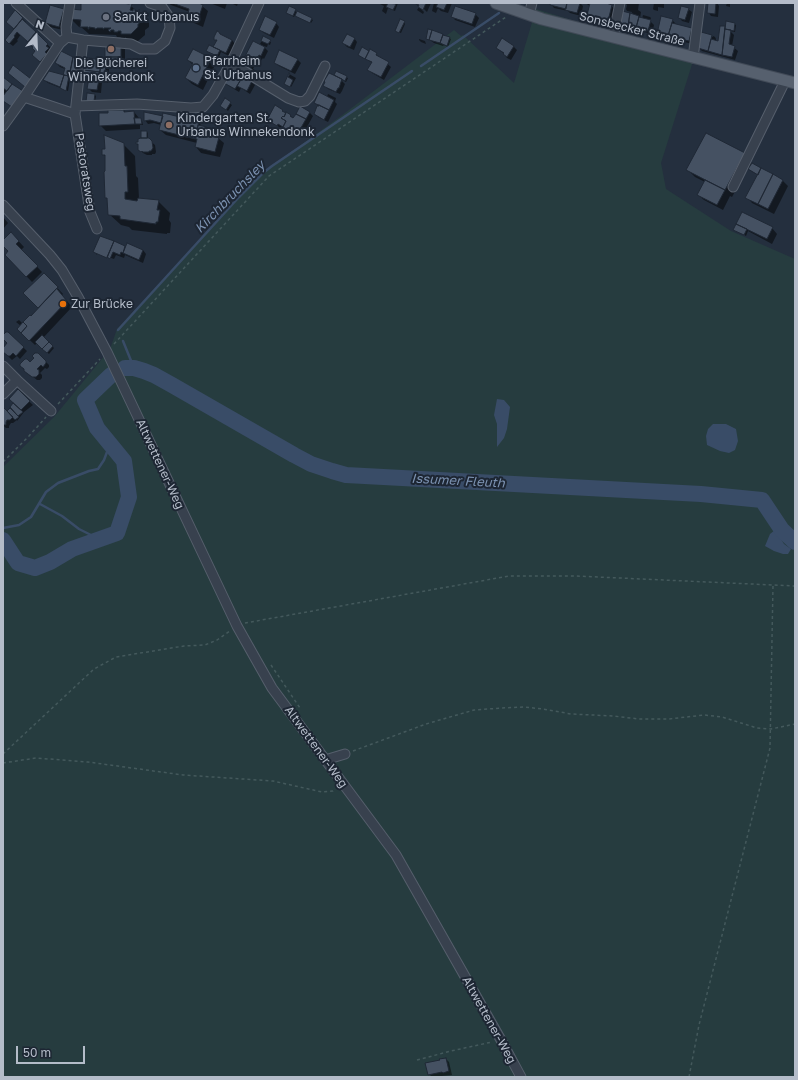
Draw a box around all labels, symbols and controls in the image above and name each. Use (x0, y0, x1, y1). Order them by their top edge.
street label: Sonsbecker Straße (578, 9, 686, 49)
place label: Sankt Urbanus (114, 10, 199, 24)
marker: Sankt Urbanus (101, 12, 111, 22)
north arrow (16, 16, 56, 56)
text: N (34, 17, 46, 32)
marker: Die Bücherei Winnekendonk (106, 44, 116, 54)
place label: Pfarrheim St. Urbanus (204, 54, 272, 82)
place label: Die Bücherei Winnekendonk (68, 56, 154, 84)
marker: Pfarrheim St. Urbanus (191, 63, 201, 73)
place label: Kindergarten St. Urbanus Winnekendonk (177, 111, 315, 139)
marker: Kindergarten St. Urbanus Winnekendonk (164, 120, 174, 130)
street label: Pastoratsweg (72, 132, 98, 212)
water label: Kirchbruchsley (192, 158, 268, 236)
place label: Zur Brücke (71, 297, 133, 311)
marker: Zur Brücke (58, 299, 68, 309)
street label: Altwettener-Weg (133, 417, 187, 511)
water label: Issumer Fleuth (411, 471, 505, 491)
street label: Altwettener-Weg (282, 703, 350, 791)
street label: Altwettener-Weg (459, 974, 519, 1066)
scale bar (18, 1038, 87, 1064)
text: 50 m (23, 1045, 51, 1060)

